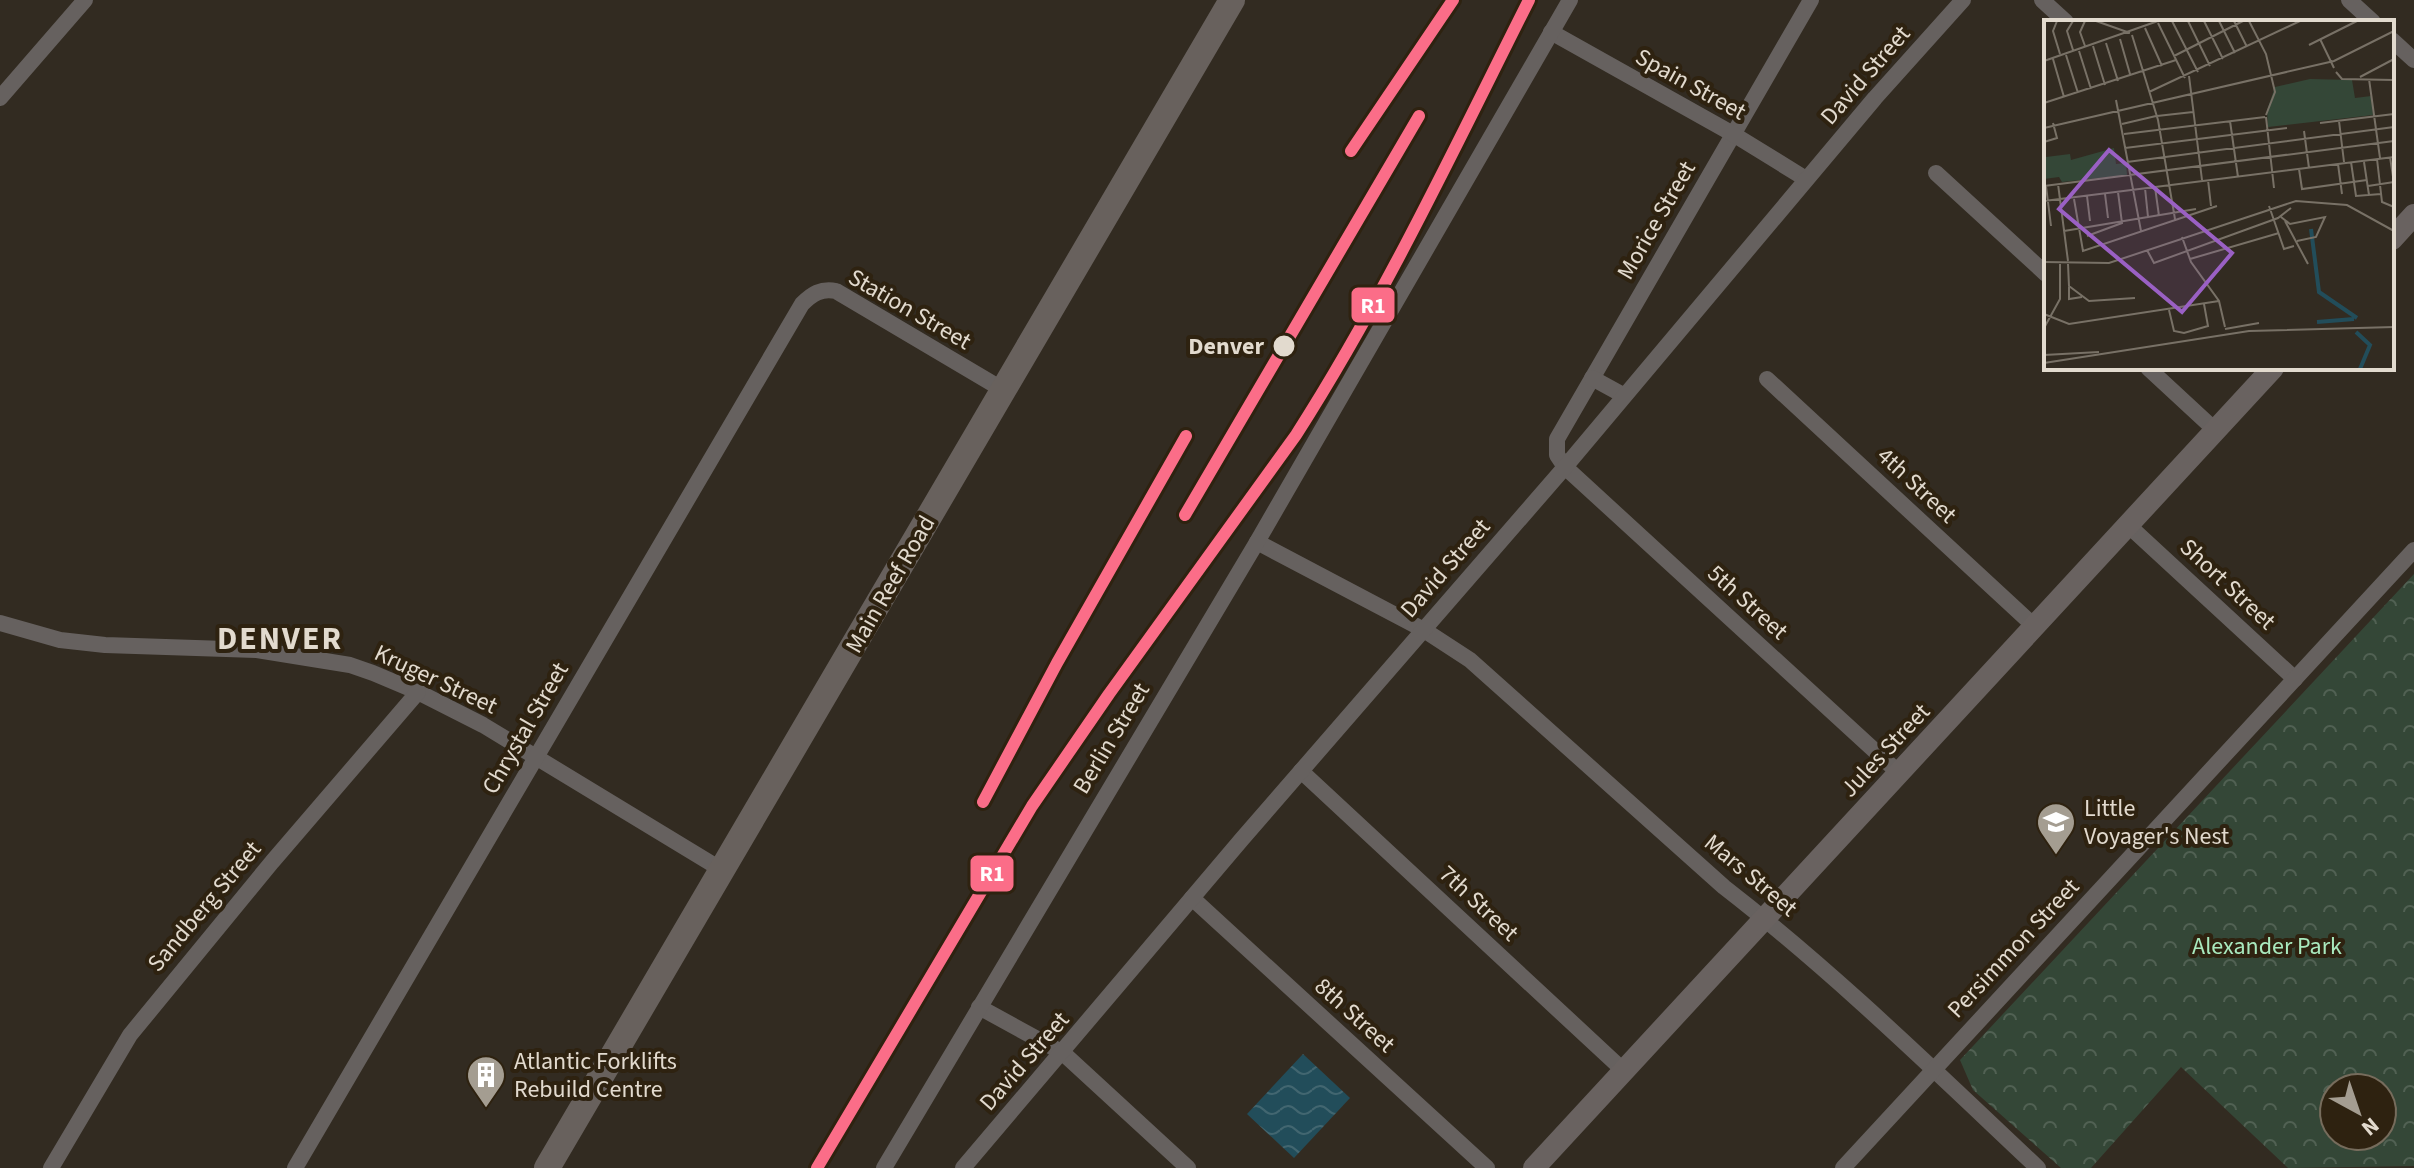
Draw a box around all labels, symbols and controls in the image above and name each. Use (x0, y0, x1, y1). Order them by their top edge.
street label: David Street (1812, 18, 1919, 133)
inset map (2044, 20, 2394, 370)
street label: Spain Street (1629, 40, 1753, 129)
street label: Morice Street (1608, 154, 1705, 286)
street label: Station Street (842, 260, 978, 359)
line badge: R1 (1350, 286, 1396, 324)
text: R1 (1360, 290, 1386, 322)
place label: Denver (1188, 329, 1264, 364)
marker: Denver (1271, 333, 1297, 359)
street label: 4th Street (1869, 439, 1964, 532)
street label: Main Reef Road (837, 509, 944, 660)
street label: David Street (1392, 511, 1499, 626)
street label: Short Street (2172, 531, 2284, 638)
street label: 5th Street (1700, 557, 1796, 648)
district label: DENVER (217, 616, 343, 662)
street label: Kruger Street (368, 636, 503, 723)
street label: Chrystal Street (473, 656, 577, 801)
street label: Berlin Street (1064, 676, 1158, 801)
street label: Jules Street (1832, 695, 1938, 805)
place label: Little Voyager's Nest (2084, 791, 2229, 854)
school or university icon: Little Voyager's Nest (2035, 801, 2077, 856)
street label: Mars Street (1696, 826, 1805, 925)
street label: Sandberg Street (139, 833, 270, 979)
line badge: R1 (969, 854, 1015, 893)
street label: 7th Street (1431, 857, 1526, 950)
text: R1 (979, 858, 1005, 890)
street label: Persimmon Street (1939, 871, 2088, 1026)
park label: Alexander Park (2192, 929, 2342, 964)
street label: 8th Street (1307, 970, 1403, 1061)
street label: David Street (971, 1004, 1078, 1119)
place label: Atlantic Forklifts Rebuild Centre (514, 1044, 677, 1107)
building icon: Atlantic Forklifts Rebuild Centre (465, 1054, 507, 1109)
north arrow (2318, 1072, 2398, 1152)
text: N (2354, 1110, 2386, 1144)

